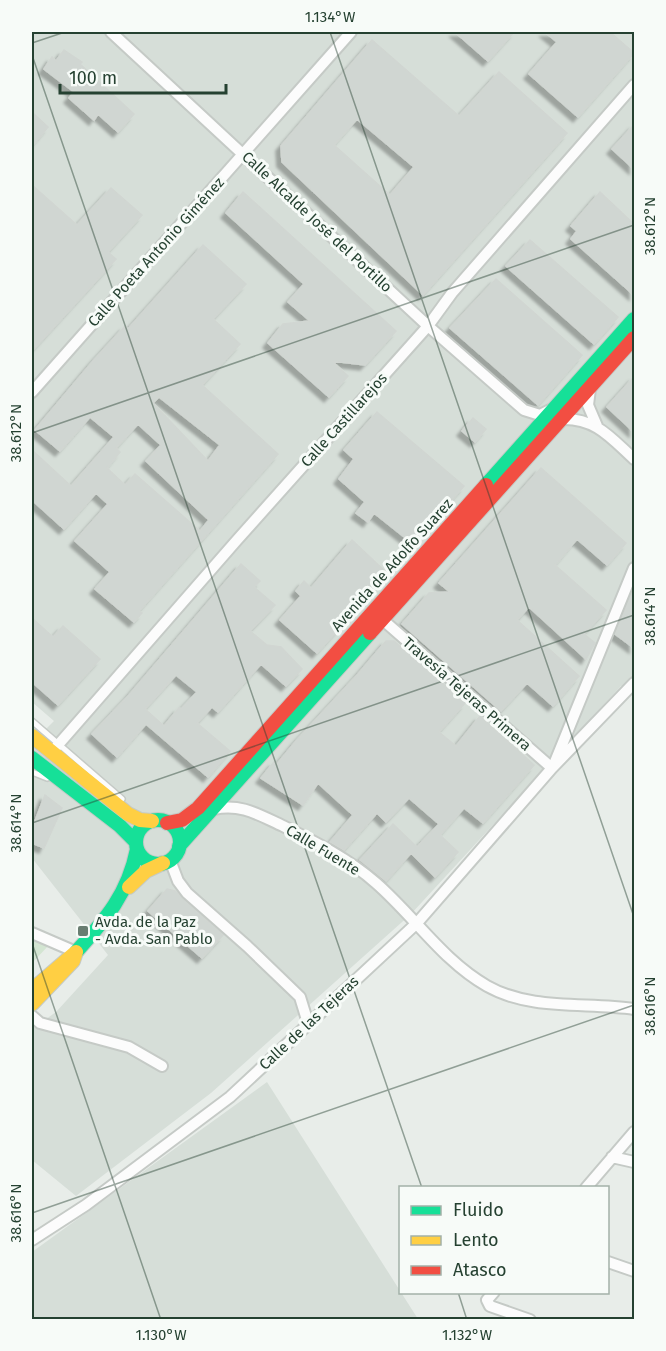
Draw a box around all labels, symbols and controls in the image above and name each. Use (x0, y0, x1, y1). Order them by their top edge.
text: 1.134°W (305, 8, 356, 26)
scale bar (60, 57, 226, 95)
text: 100 m (69, 67, 117, 89)
street label: Calle Alcalde José del Portillo (238, 148, 396, 296)
street label: Calle Poeta Antonio Giménez (84, 173, 228, 330)
text: 38.612°N (641, 197, 659, 255)
street label: Calle Castillarejos (297, 369, 391, 471)
text: 38.612°N (7, 404, 25, 462)
street label: Avenida de Adolfo Suarez (328, 494, 457, 635)
text: 38.614°N (641, 586, 659, 646)
street label: Travesía Tejeras Primera (399, 633, 535, 755)
text: 38.614°N (7, 793, 25, 853)
street label: Calle Fuente (283, 821, 363, 879)
place label: Avda. de la Paz - Avda. San Pablo (95, 913, 213, 948)
marker: Avda. de la Paz - Avda. San Pablo (76, 924, 90, 938)
street label: Calle de las Tejeras (256, 972, 362, 1074)
text: 38.616°N (641, 977, 659, 1035)
text: 38.616°N (7, 1184, 25, 1242)
legend (399, 1186, 609, 1294)
text: Fluido (453, 1199, 504, 1221)
text: Lento (453, 1229, 499, 1251)
text: Atasco (453, 1259, 506, 1281)
text: 1.130°W (135, 1326, 187, 1344)
text: 1.132°W (442, 1326, 493, 1344)

